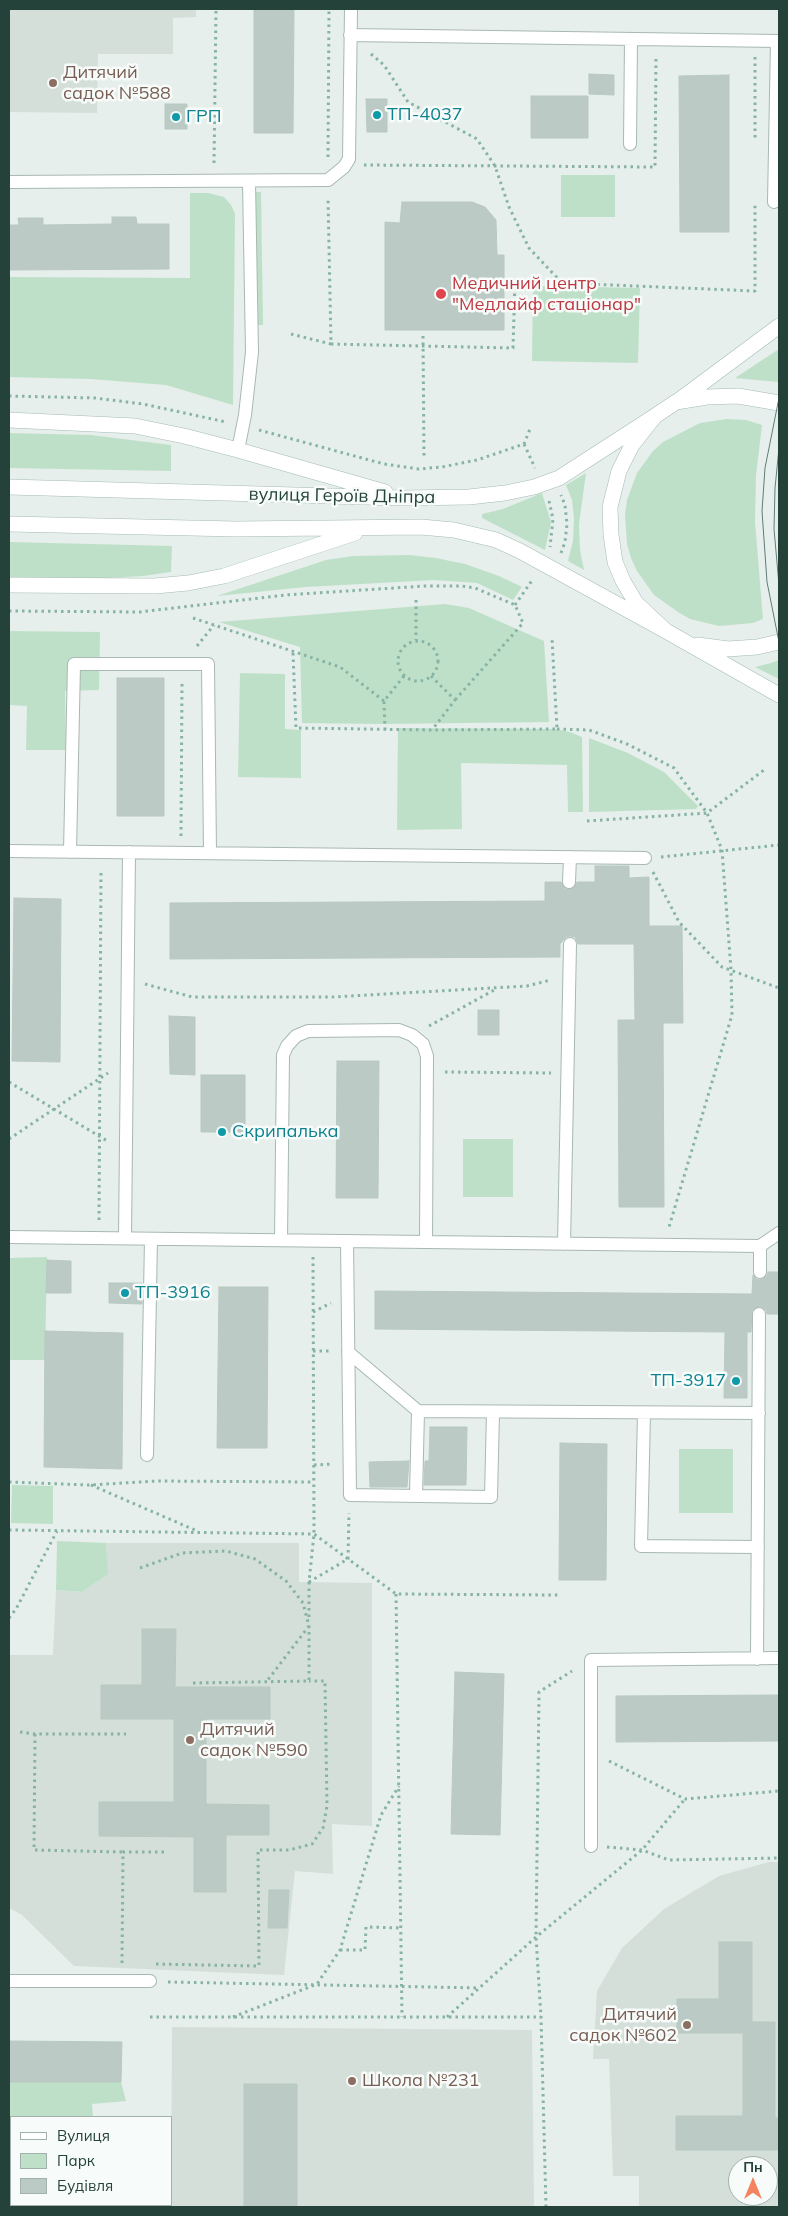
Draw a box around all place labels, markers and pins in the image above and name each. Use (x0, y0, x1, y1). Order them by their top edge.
place label: Дитячий садок №588 (63, 62, 171, 104)
marker: Дитячий садок №588 (47, 77, 59, 89)
place label: ТП-4037 (387, 104, 463, 126)
place label: ГРП (186, 106, 221, 128)
marker: ТП-4037 (371, 109, 383, 121)
marker: ГРП (170, 111, 182, 123)
place label: Медичний центр "Медлайф стаціонар" (452, 273, 641, 316)
marker: Медичний центр "Медлайф стаціонар" (434, 287, 448, 301)
place label: Скрипалька (232, 1121, 338, 1143)
marker: Скрипалька (216, 1126, 228, 1138)
place label: ТП-3916 (135, 1282, 211, 1304)
marker: ТП-3916 (119, 1287, 131, 1299)
place label: ТП-3917 (650, 1370, 726, 1392)
marker: ТП-3917 (730, 1375, 742, 1387)
place label: Дитячий садок №590 (200, 1719, 308, 1762)
marker: Дитячий садок №590 (184, 1734, 196, 1746)
place label: Дитячий садок №602 (569, 2004, 677, 2046)
marker: Дитячий садок №602 (681, 2019, 693, 2031)
place label: Школа №231 (362, 2070, 480, 2092)
marker: Школа №231 (346, 2075, 358, 2087)

